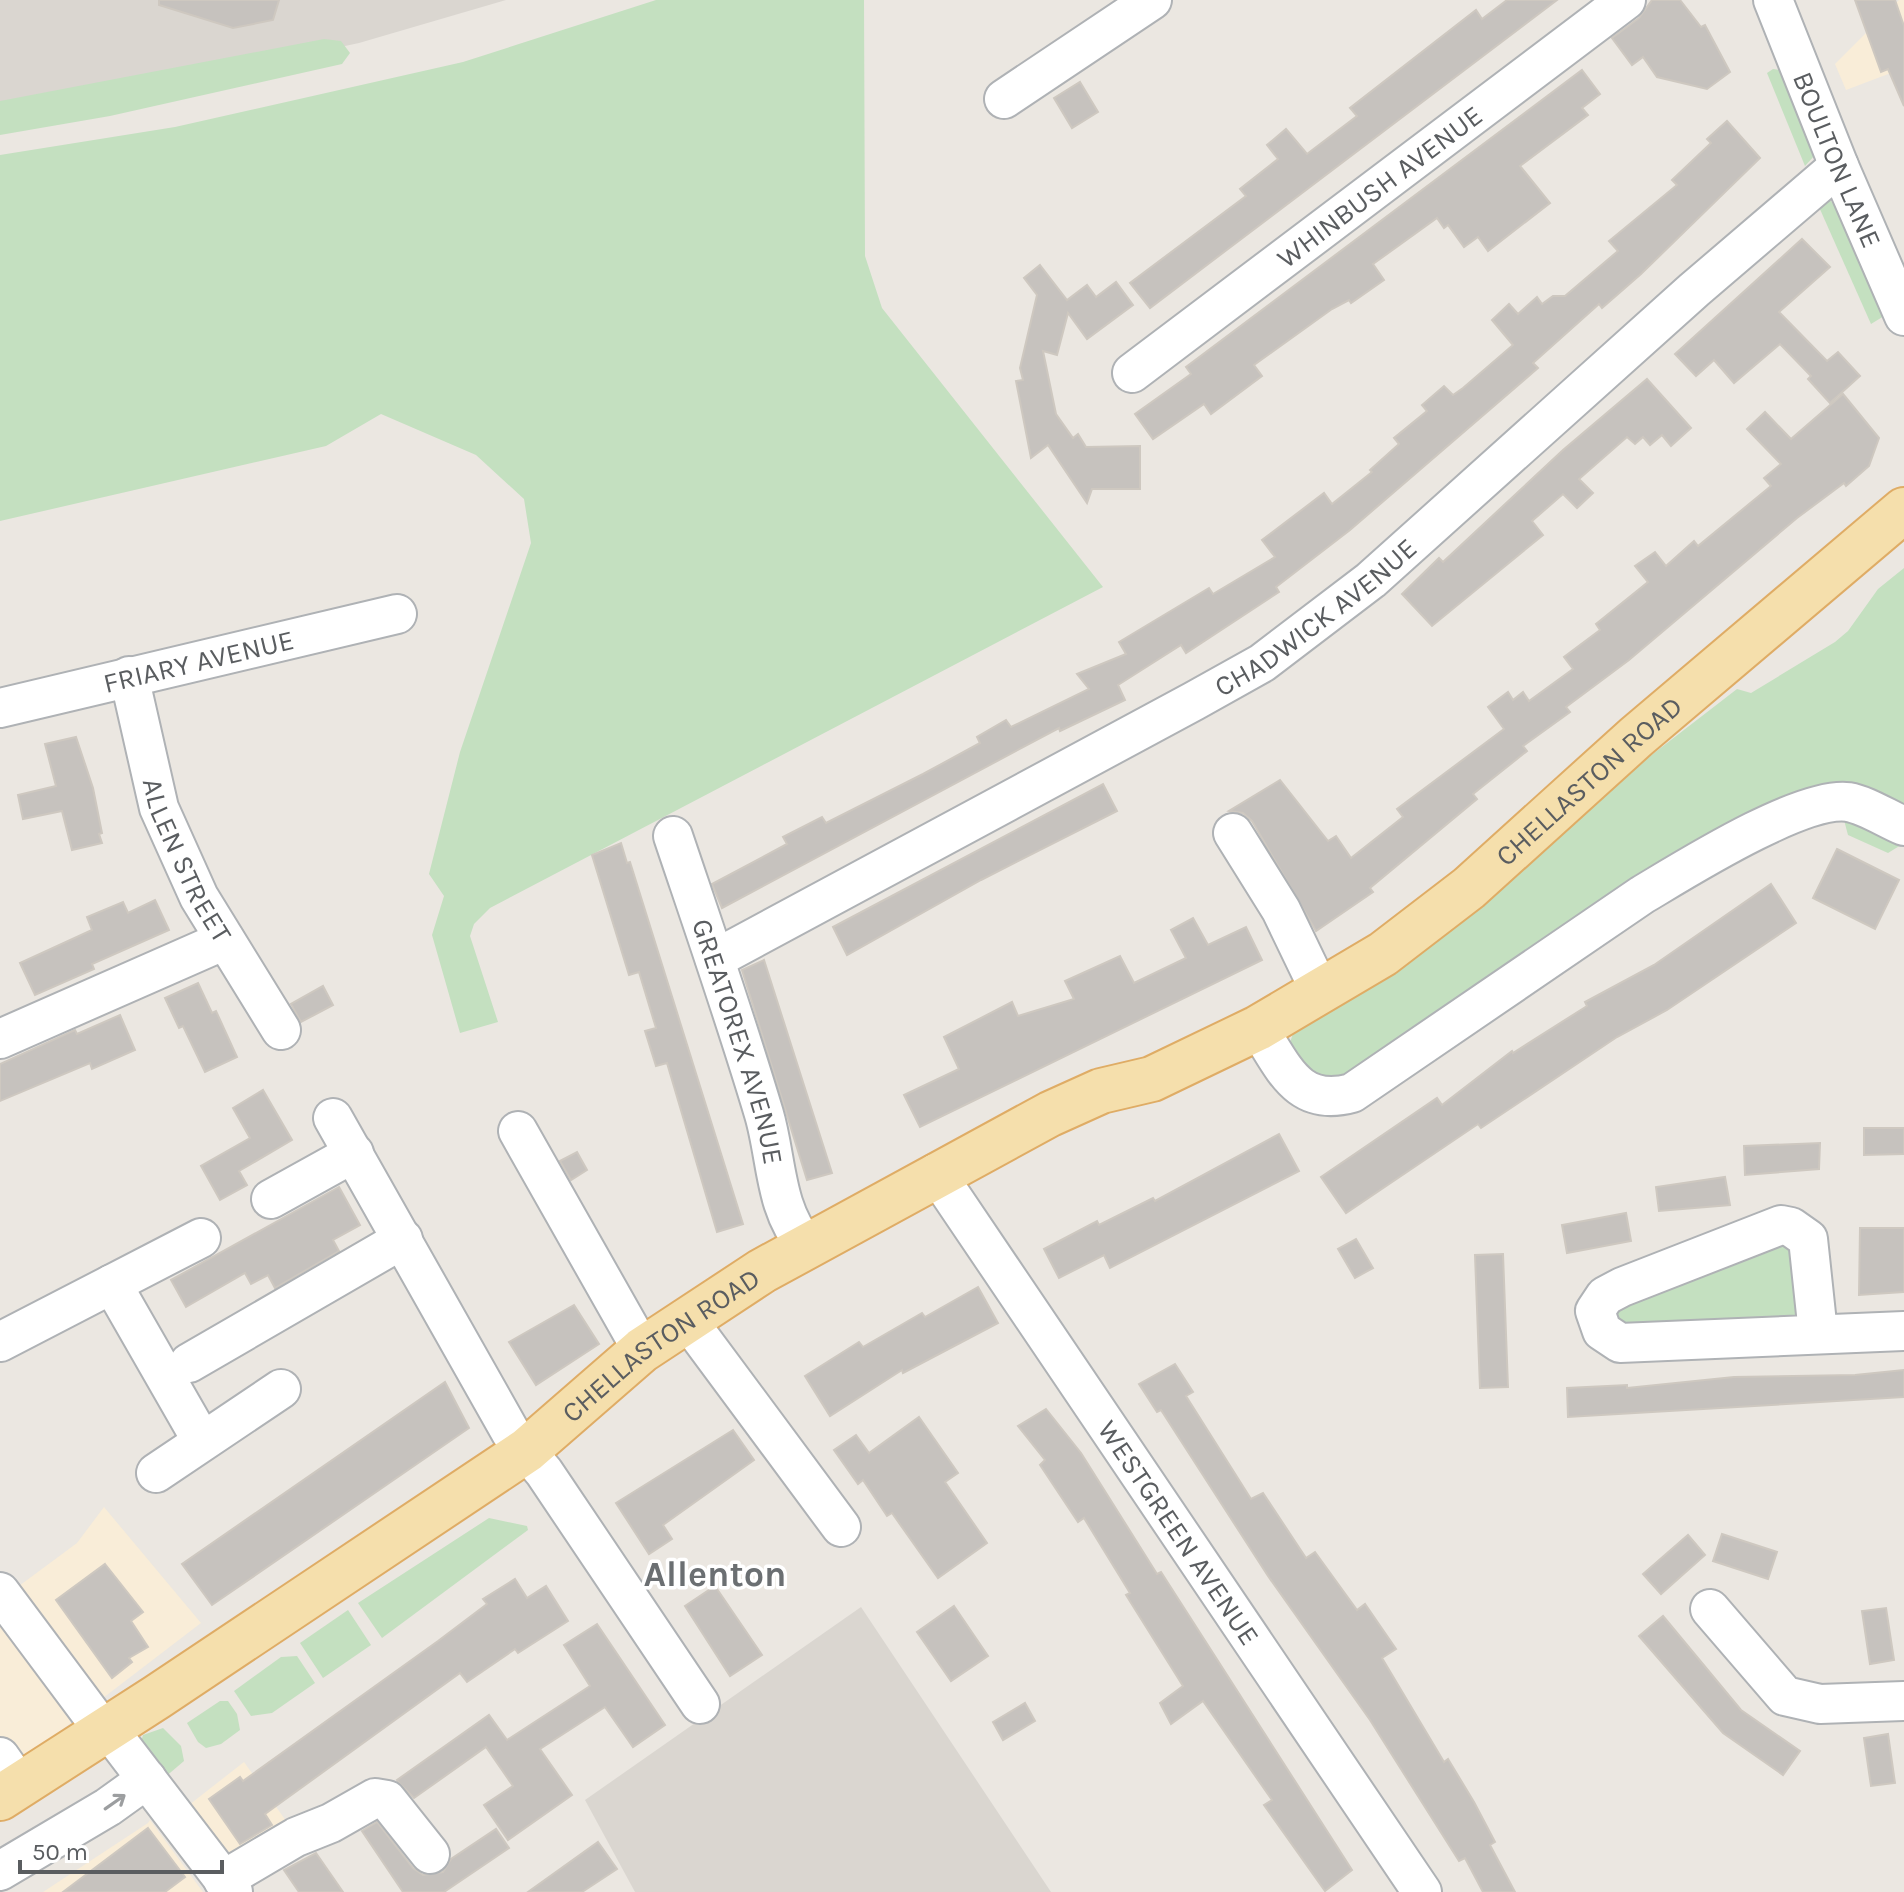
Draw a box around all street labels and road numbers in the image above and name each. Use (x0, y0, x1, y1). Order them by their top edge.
street label: BOULTON LANE (1787, 67, 1889, 253)
street label: WHINBUSH AVENUE (1270, 98, 1489, 274)
street label: CHADWICK AVENUE (1208, 531, 1423, 703)
street label: FRIARY AVENUE (100, 622, 297, 700)
street label: CHELLASTON ROAD (1489, 689, 1689, 872)
street label: ALLEN STREET (136, 775, 239, 948)
street label: GREATOREX AVENUE (686, 914, 791, 1167)
street label: CHELLASTON ROAD (555, 1261, 766, 1429)
street label: WESTGREEN AVENUE (1091, 1414, 1267, 1651)

